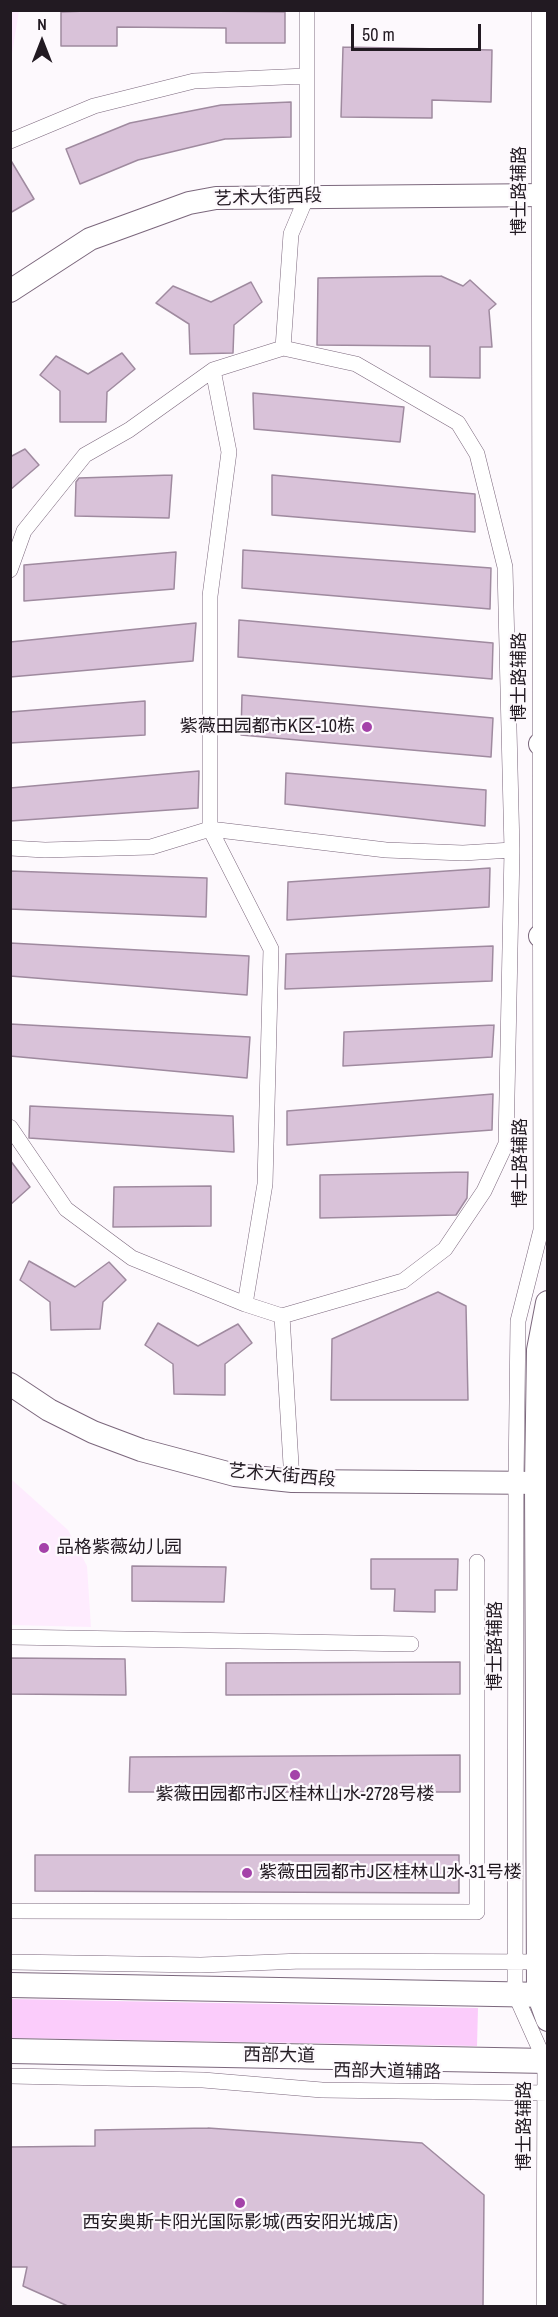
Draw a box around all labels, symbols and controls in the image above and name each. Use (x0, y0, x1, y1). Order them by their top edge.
north arrow (12, 12, 72, 72)
scale bar (354, 12, 484, 50)
text: N (37, 13, 47, 35)
text: 50 m (362, 22, 395, 47)
street label: 博士路辅路 (509, 146, 531, 236)
street label: 艺术大街西段 (214, 185, 322, 211)
street label: 博士路辅路 (509, 632, 531, 722)
place label: 紫薇田园都市K区-10栋 (180, 716, 355, 738)
marker: 紫薇田园都市K区-10栋 (360, 720, 374, 734)
street label: 博士路辅路 (510, 1118, 532, 1208)
street label: 艺术大街西段 (227, 1461, 337, 1491)
place label: 品格紫薇幼儿园 (56, 1537, 182, 1559)
marker: 品格紫薇幼儿园 (37, 1541, 51, 1555)
street label: 博士路辅路 (485, 1601, 507, 1691)
marker: 紫薇田园都市J区桂林山水-2728号楼 (288, 1768, 302, 1782)
place label: 紫薇田园都市J区桂林山水-2728号楼 (155, 1784, 435, 1806)
place label: 紫薇田园都市J区桂林山水-31号楼 (259, 1862, 522, 1884)
marker: 紫薇田园都市J区桂林山水-31号楼 (240, 1866, 254, 1880)
street label: 西部大道 (243, 2045, 315, 2067)
street label: 西部大道辅路 (333, 2060, 441, 2084)
street label: 博士路辅路 (514, 2081, 536, 2171)
marker: 西安奥斯卡阳光国际影城(西安阳光城店) (233, 2196, 247, 2210)
place label: 西安奥斯卡阳光国际影城(西安阳光城店) (82, 2212, 398, 2234)

